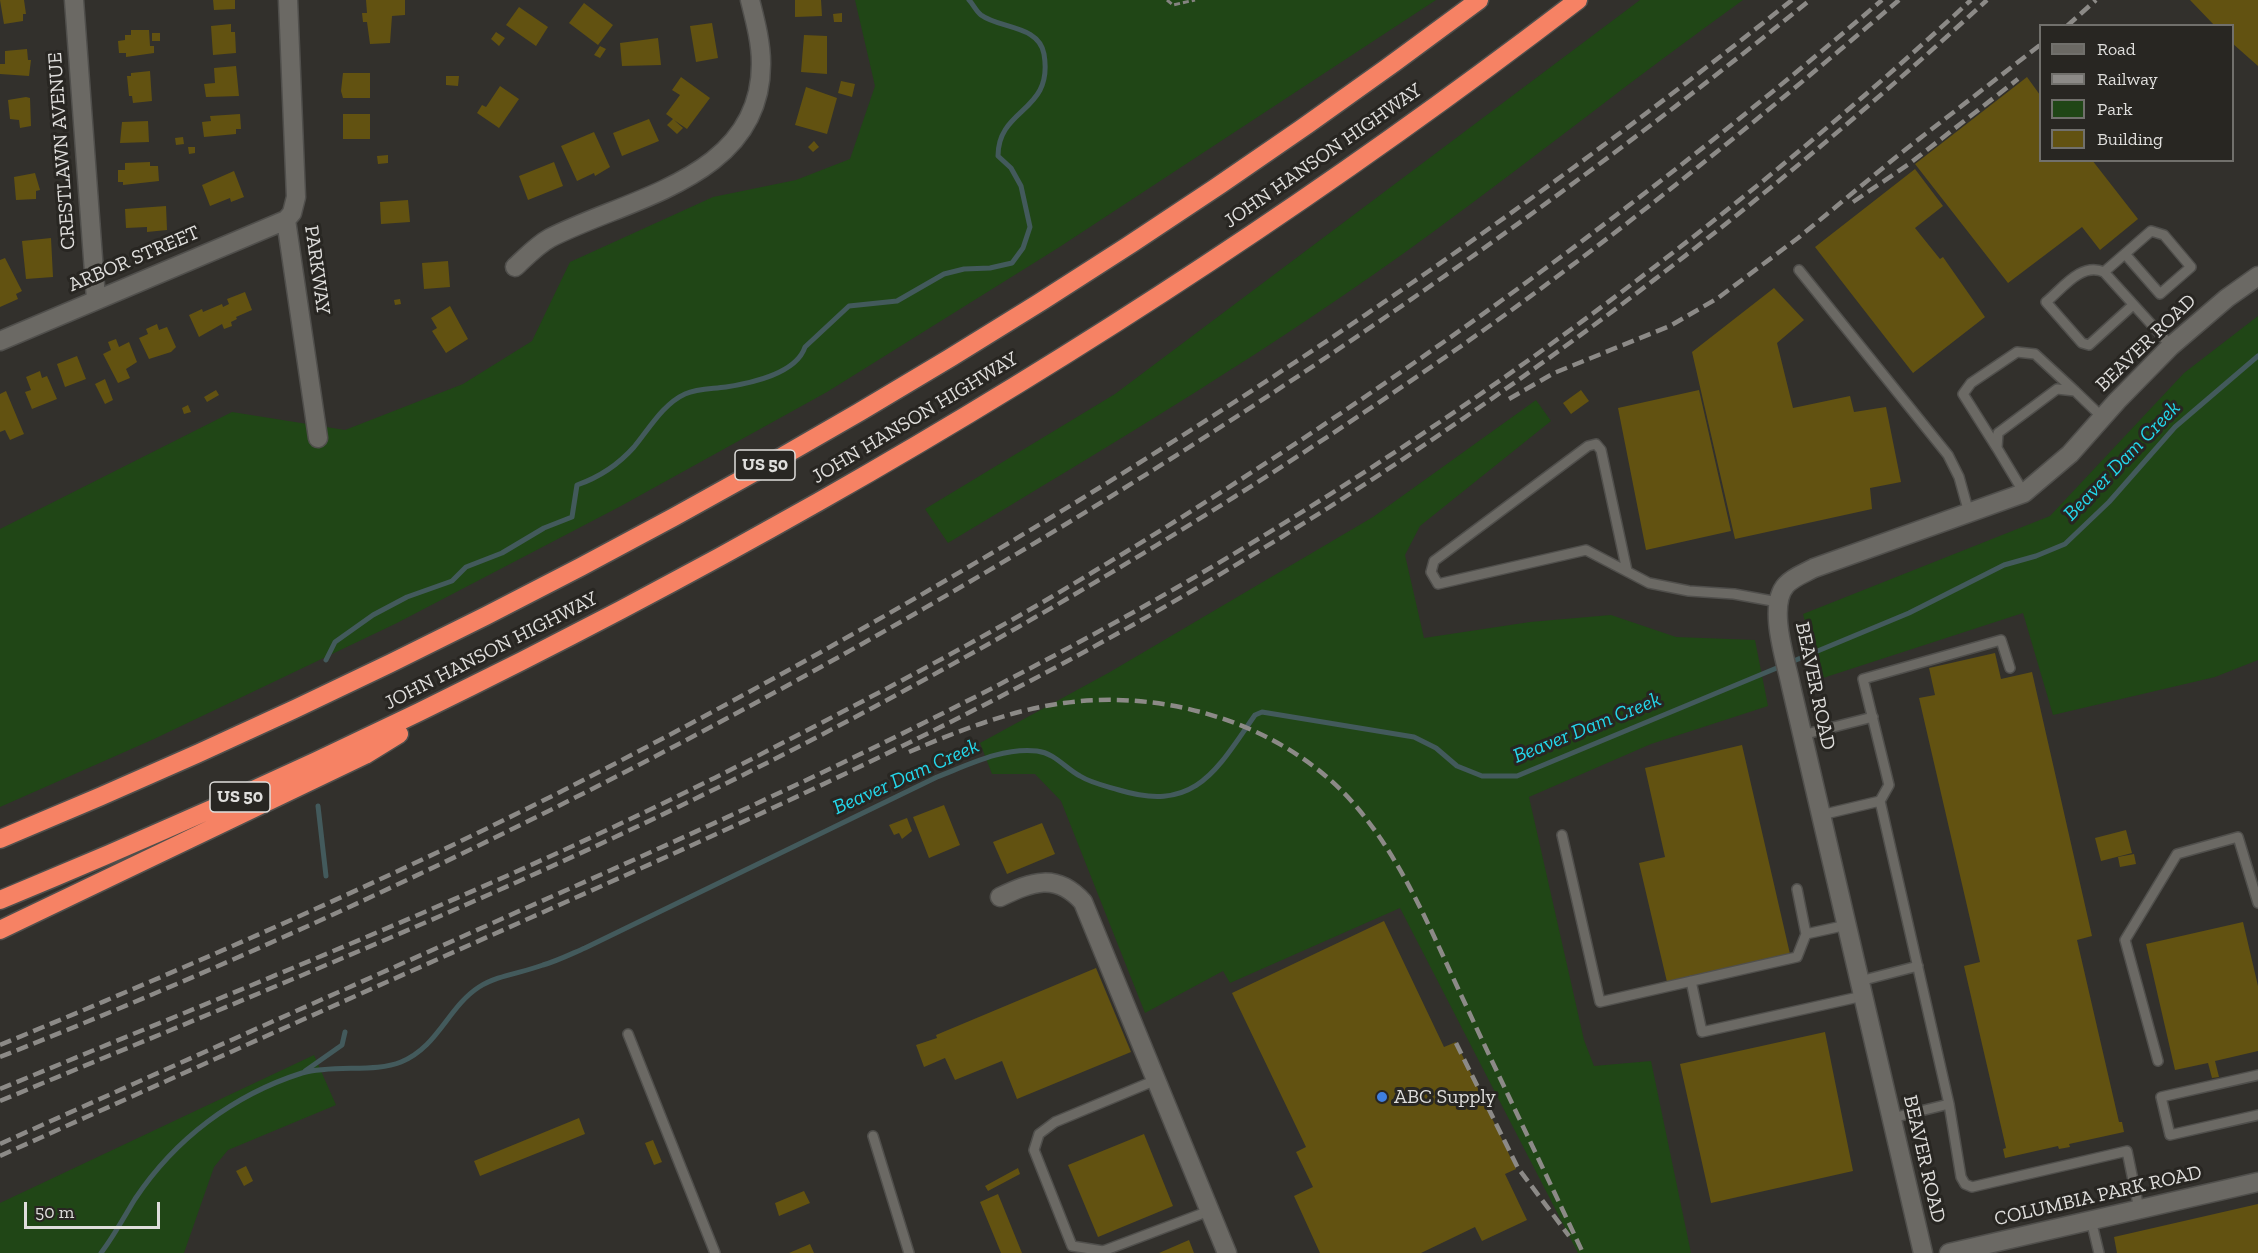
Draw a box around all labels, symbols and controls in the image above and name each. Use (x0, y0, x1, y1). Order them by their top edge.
legend (2039, 24, 2234, 162)
text: Road (2097, 38, 2136, 60)
street label: CRESTLAWN AVENUE (43, 51, 81, 251)
text: Railway (2097, 68, 2158, 90)
street label: JOHN HANSON HIGHWAY (1219, 78, 1427, 234)
text: Park (2097, 98, 2133, 120)
text: Building (2097, 128, 2163, 150)
street label: ARBOR STREET (65, 221, 203, 297)
street label: PARKWAY (299, 224, 335, 316)
street label: BEAVER ROAD (2091, 289, 2201, 397)
street label: JOHN HANSON HIGHWAY (808, 347, 1022, 489)
water label: Beaver Dam Creek (2058, 396, 2186, 526)
road number: US 50 (735, 450, 795, 480)
street label: JOHN HANSON HIGHWAY (380, 587, 602, 715)
street label: BEAVER ROAD (1790, 620, 1840, 752)
water label: Beaver Dam Creek (1509, 687, 1665, 769)
water label: Beaver Dam Creek (829, 734, 983, 820)
road number: US 50 (210, 782, 270, 812)
place label: ABC Supply (1394, 1085, 1496, 1109)
marker: ABC Supply (1375, 1090, 1389, 1104)
street label: BEAVER ROAD (1898, 1093, 1950, 1225)
street label: COLUMBIA PARK ROAD (1992, 1160, 2204, 1232)
scale bar (27, 1190, 164, 1228)
text: 50 m (35, 1201, 74, 1223)

